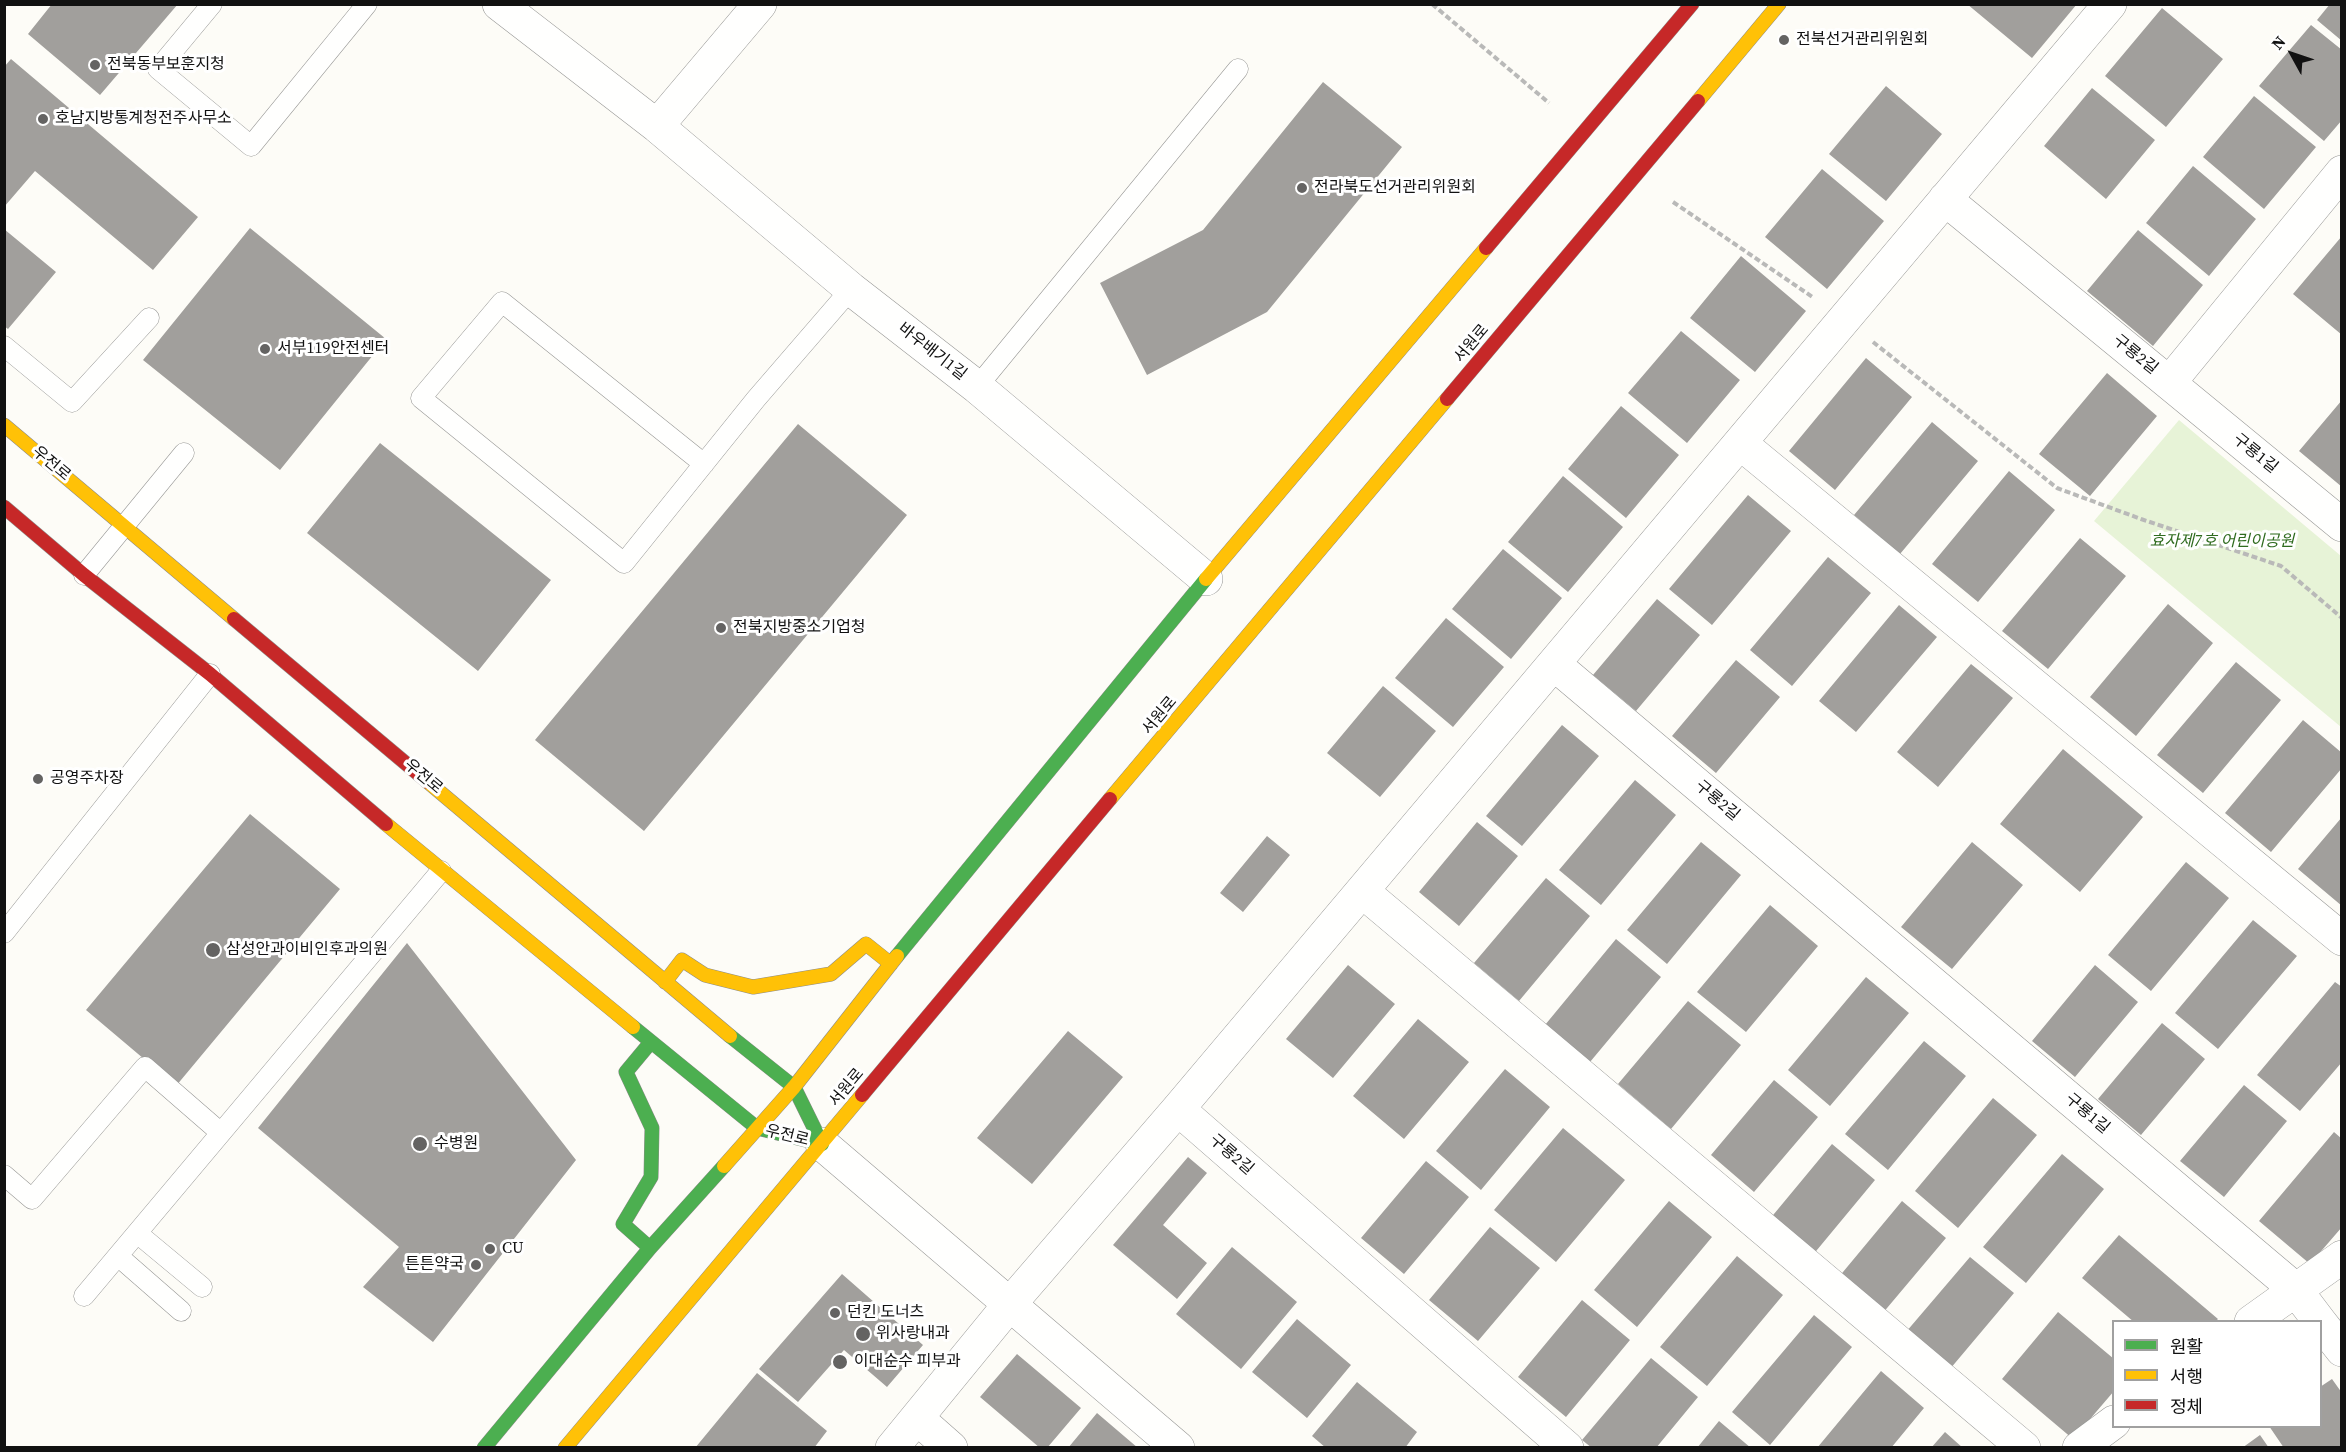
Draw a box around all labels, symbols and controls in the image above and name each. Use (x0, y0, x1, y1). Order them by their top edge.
north arrow (2262, 24, 2322, 84)
place label: 전북선거관리위원회 (1796, 30, 1928, 50)
text: N (2266, 31, 2290, 54)
marker: 전북선거관리위원회 (1777, 33, 1791, 47)
place label: 전북동부보훈지청 (107, 55, 225, 75)
marker: 전북동부보훈지청 (88, 58, 102, 72)
place label: 호남지방통계청전주사무소 (55, 109, 232, 129)
marker: 호남지방통계청전주사무소 (36, 112, 50, 126)
place label: 전라북도선거관리위원회 (1314, 178, 1476, 198)
marker: 전라북도선거관리위원회 (1295, 181, 1309, 195)
street label: 바우배기1길 (894, 319, 970, 385)
street label: 서원로 (1450, 321, 1494, 367)
street label: 구룡2길 (2109, 331, 2161, 379)
place label: 서부119안전센터 (277, 339, 389, 359)
marker: 서부119안전센터 (258, 342, 272, 356)
street label: 구룡1길 (2229, 430, 2281, 478)
street label: 우전로 (28, 442, 74, 486)
park label: 효자제7호 어린이공원 (2150, 532, 2294, 552)
place label: 전북지방중소기업청 (733, 618, 865, 638)
marker: 전북지방중소기업청 (714, 621, 728, 635)
street label: 서원로 (1138, 693, 1182, 739)
street label: 우전로 (400, 755, 446, 799)
place label: 공영주차장 (50, 769, 124, 789)
marker: 공영주차장 (31, 772, 45, 786)
street label: 구룡2길 (1691, 777, 1743, 825)
place label: 삼성안과이비인후과의원 (226, 940, 388, 960)
marker: 삼성안과이비인후과의원 (204, 941, 222, 959)
street label: 서원로 (825, 1065, 869, 1111)
street label: 구룡1길 (2061, 1090, 2113, 1138)
street label: 우전로 (763, 1121, 811, 1151)
street label: 구룡2길 (1205, 1131, 1257, 1179)
place label: 수병원 (434, 1134, 478, 1154)
marker: 수병원 (411, 1135, 429, 1153)
place label: CU (502, 1239, 524, 1259)
marker: CU (483, 1242, 497, 1256)
place label: 튼튼약국 (405, 1255, 464, 1275)
marker: 튼튼약국 (469, 1258, 483, 1272)
place label: 던킨 도너츠 (847, 1303, 924, 1323)
marker: 던킨 도너츠 (828, 1306, 842, 1320)
legend (2112, 1320, 2322, 1428)
place label: 위사랑내과 (876, 1324, 950, 1344)
marker: 위사랑내과 (854, 1325, 872, 1343)
text: 원활 (2170, 1334, 2203, 1359)
place label: 이대순수 피부과 (854, 1352, 961, 1372)
marker: 이대순수 피부과 (831, 1353, 849, 1371)
text: 서행 (2170, 1364, 2203, 1389)
text: 정체 (2170, 1394, 2203, 1419)

